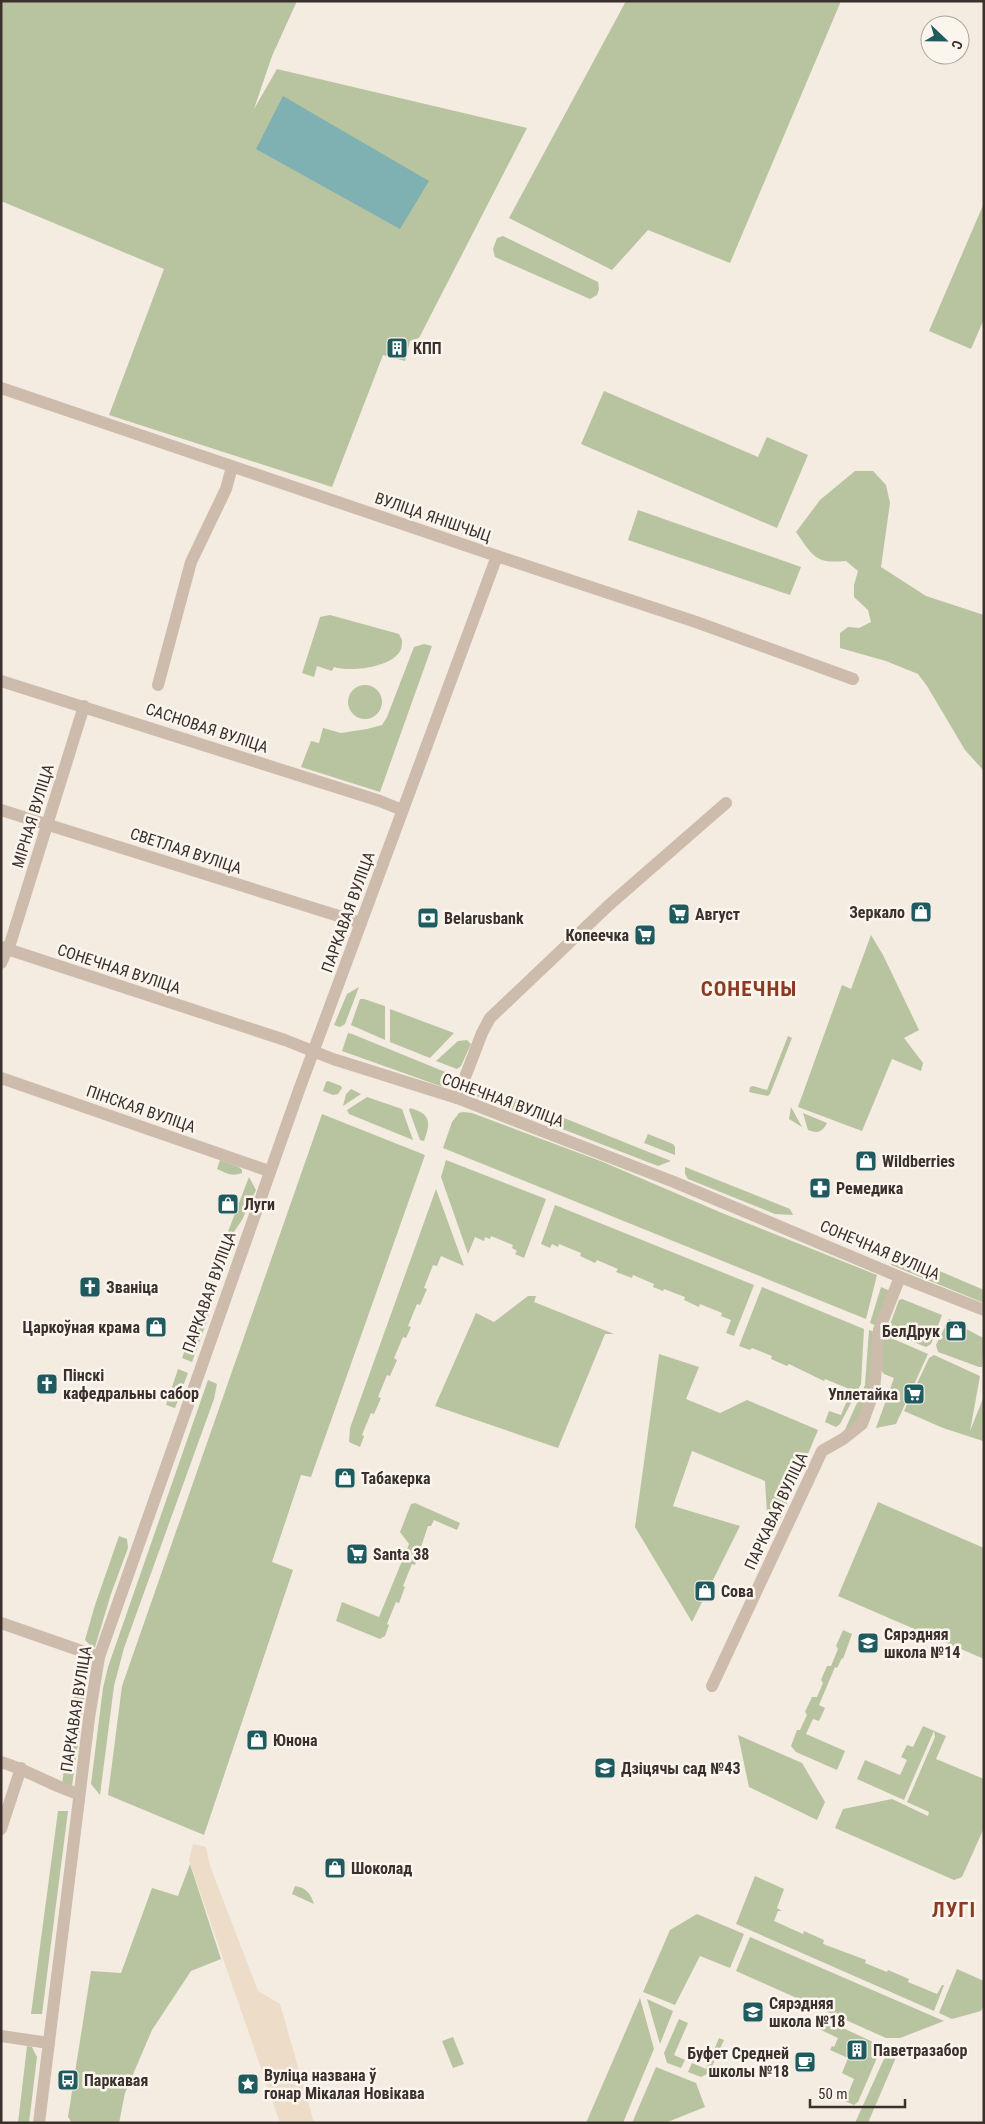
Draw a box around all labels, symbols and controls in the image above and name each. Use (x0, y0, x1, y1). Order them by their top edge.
north arrow (920, 15, 970, 65)
text: С (948, 38, 966, 52)
building icon: КПП (385, 336, 409, 360)
place label: КПП (413, 339, 442, 358)
street label: ВУЛІЦА ЯНІШЧЫЦ (372, 488, 494, 546)
street label: САСНОВАЯ ВУЛІЦА (143, 699, 271, 757)
street label: МІРНАЯ ВУЛІЦА (8, 762, 58, 870)
street label: СВЕТЛАЯ ВУЛІЦА (128, 824, 244, 878)
street label: ПАРКАВАЯ ВУЛІЦА (317, 849, 379, 975)
shop icon: Зеркало (909, 900, 933, 924)
supermarket icon: Август (667, 902, 691, 926)
place label: Зеркало (849, 903, 905, 922)
place label: Август (695, 905, 740, 924)
bank icon: Belarusbank (416, 906, 440, 930)
place label: Belarusbank (444, 909, 524, 928)
supermarket icon: Копеечка (633, 923, 657, 947)
place label: Копеечка (565, 926, 629, 945)
street label: СОНЕЧНАЯ ВУЛІЦА (55, 940, 183, 998)
district label: СОНЕЧНЫ (701, 977, 797, 1001)
street label: СОНЕЧНАЯ ВУЛІЦА (439, 1069, 567, 1131)
street label: ПІНСКАЯ ВУЛІЦА (84, 1081, 198, 1137)
shop icon: Wildberries (854, 1149, 878, 1173)
place label: Wildberries (882, 1152, 955, 1171)
pharmacy icon: Ремедика (808, 1176, 832, 1200)
place label: Ремедика (836, 1179, 904, 1198)
shop icon: Луги (216, 1192, 240, 1216)
place label: Луги (244, 1195, 275, 1214)
street label: СОНЕЧНАЯ ВУЛІЦА (817, 1216, 943, 1284)
street label: ПАРКАВАЯ ВУЛІЦА (178, 1229, 240, 1355)
church icon: Званіца (78, 1275, 102, 1299)
place label: Званіца (106, 1278, 159, 1297)
shop icon: Царкоўная крама (144, 1315, 168, 1339)
place label: Царкоўная крама (22, 1318, 140, 1337)
shop icon: БелДрук (944, 1319, 968, 1343)
place label: БелДрук (882, 1322, 940, 1341)
place label: Пінскі кафедральны сабор (63, 1366, 199, 1403)
church icon: Пінскі кафедральны сабор (35, 1372, 59, 1396)
supermarket icon: Уплетайка (902, 1382, 926, 1406)
place label: Уплетайка (828, 1385, 898, 1404)
street label: ПАРКАВАЯ ВУЛІЦА (740, 1449, 812, 1573)
shop icon: Табакерка (333, 1466, 357, 1490)
place label: Табакерка (361, 1469, 431, 1488)
supermarket icon: Santa 38 (345, 1542, 369, 1566)
place label: Santa 38 (373, 1545, 429, 1564)
shop icon: Сова (693, 1579, 717, 1603)
place label: Сова (721, 1582, 754, 1601)
place label: Сярэдняя школа №14 (884, 1625, 960, 1662)
school or university icon: Сярэдняя школа №14 (856, 1631, 880, 1655)
street label: ПАРКАВАЯ ВУЛІЦА (57, 1645, 95, 1773)
shop icon: Юнона (245, 1728, 269, 1752)
place label: Юнона (273, 1731, 318, 1750)
school or university icon: Дзіцячы сад №43 (593, 1756, 617, 1780)
place label: Дзіцячы сад №43 (621, 1759, 740, 1778)
shop icon: Шоколад (323, 1856, 347, 1880)
place label: Шоколад (351, 1859, 412, 1878)
district label: ЛУГІ (932, 1898, 976, 1922)
place label: Сярэдняя школа №18 (769, 1994, 845, 2031)
school or university icon: Сярэдняя школа №18 (741, 2000, 765, 2024)
building icon: Паветразабор (845, 2038, 869, 2062)
place label: Паветразабор (873, 2041, 967, 2060)
place label: Буфет Средней школы №18 (687, 2044, 789, 2081)
cafe icon: Буфет Средней школы №18 (793, 2050, 817, 2074)
place label: Вуліца названа ў гонар Мікалая Новікава (264, 2066, 425, 2103)
bus stop icon: Паркавая (56, 2068, 80, 2092)
place label: Паркавая (84, 2071, 148, 2090)
place icon: Вуліца названа ў гонар Мікалая Новікава (236, 2072, 260, 2096)
scale bar (810, 2076, 905, 2108)
text: 50 m (818, 2085, 848, 2103)

